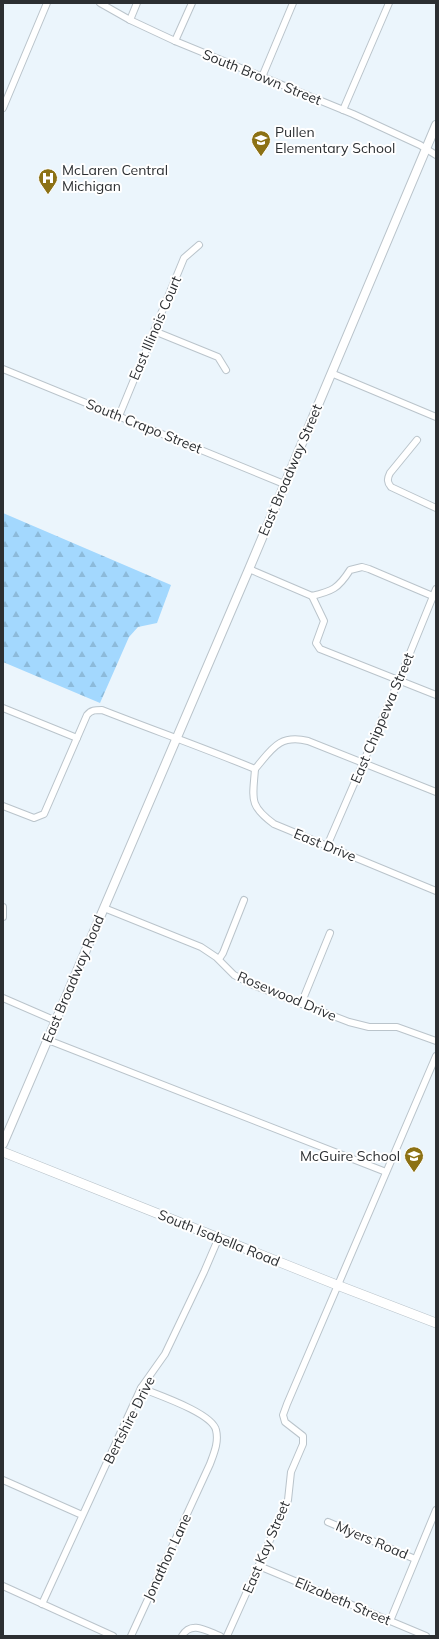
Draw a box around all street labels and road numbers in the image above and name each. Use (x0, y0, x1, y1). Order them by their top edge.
street label: South Brown Street (200, 45, 324, 109)
street label: East Illinois Court (125, 273, 185, 383)
street label: South Crapo Street (83, 395, 205, 457)
street label: East Broadway Street (254, 401, 326, 539)
street label: East Chippewa Street (346, 650, 418, 786)
street label: East Drive (291, 824, 359, 866)
street label: East Broadway Road (38, 912, 108, 1046)
street label: Rosewood Drive (235, 967, 339, 1025)
street label: South Isabella Road (156, 1205, 282, 1271)
street label: Bertshire Drive (99, 1373, 159, 1467)
street label: East Kay Street (238, 1498, 294, 1596)
street label: Jonathon Lane (139, 1511, 195, 1603)
street label: Myers Road (333, 1517, 411, 1563)
street label: Elizabeth Street (293, 1573, 394, 1629)

